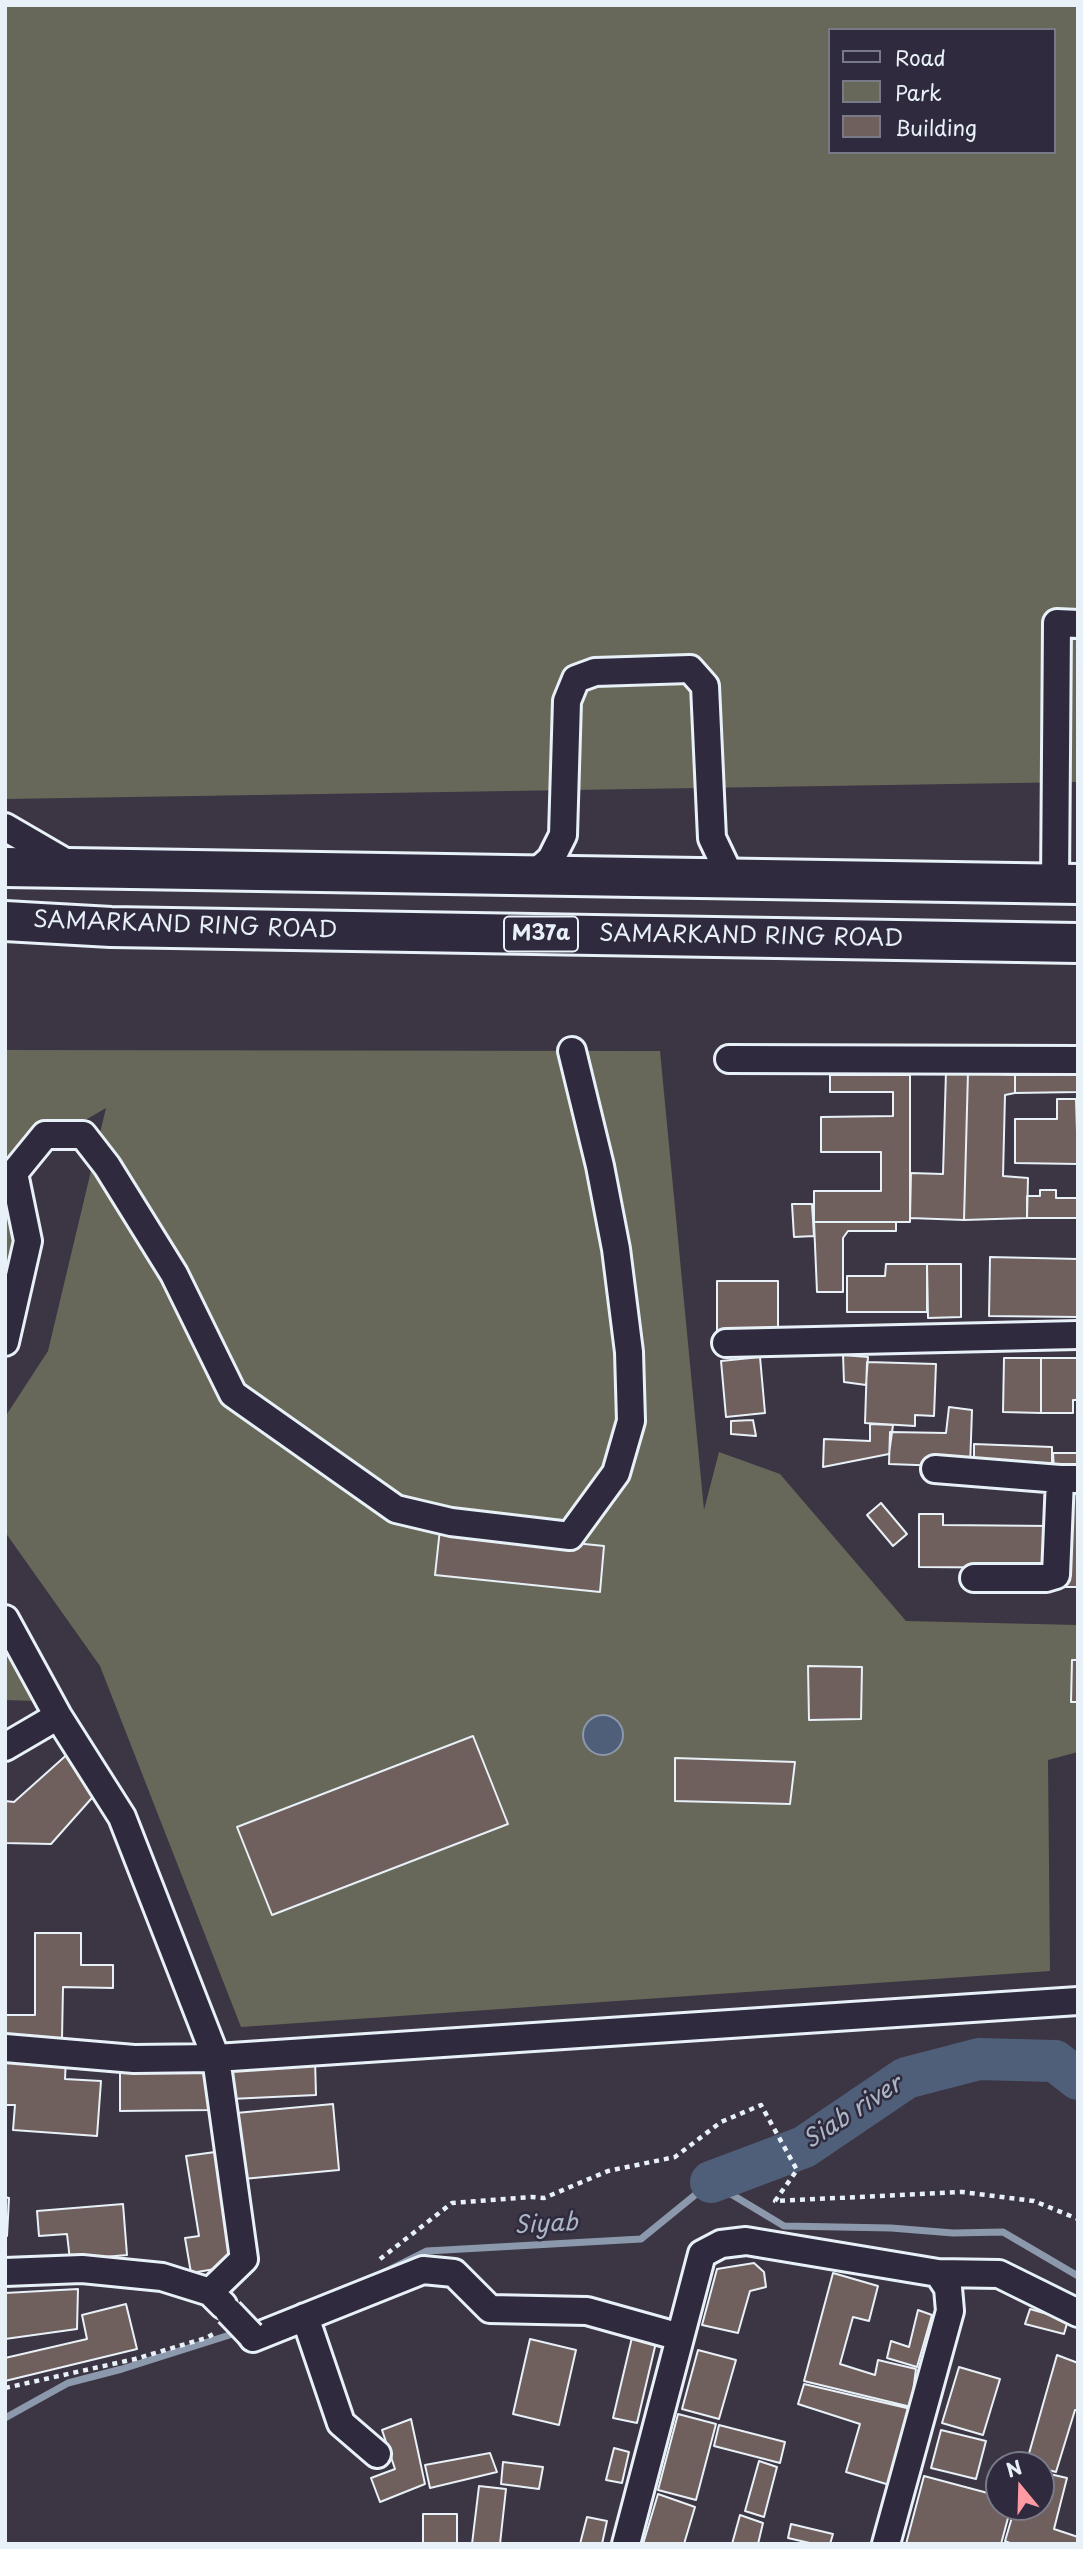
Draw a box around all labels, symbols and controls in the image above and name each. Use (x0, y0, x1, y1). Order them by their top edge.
legend (828, 28, 1055, 154)
text: Road (895, 41, 946, 73)
text: Park (895, 76, 942, 108)
text: Building (895, 111, 977, 143)
street label: SAMARKAND RING ROAD (32, 907, 338, 945)
road number: M37a (504, 916, 578, 951)
street label: SAMARKAND RING ROAD (599, 921, 903, 953)
water label: Siab river (798, 2070, 908, 2156)
water label: Siyab (513, 2209, 579, 2241)
north arrow (985, 2451, 1055, 2521)
text: N (1002, 2452, 1025, 2484)

